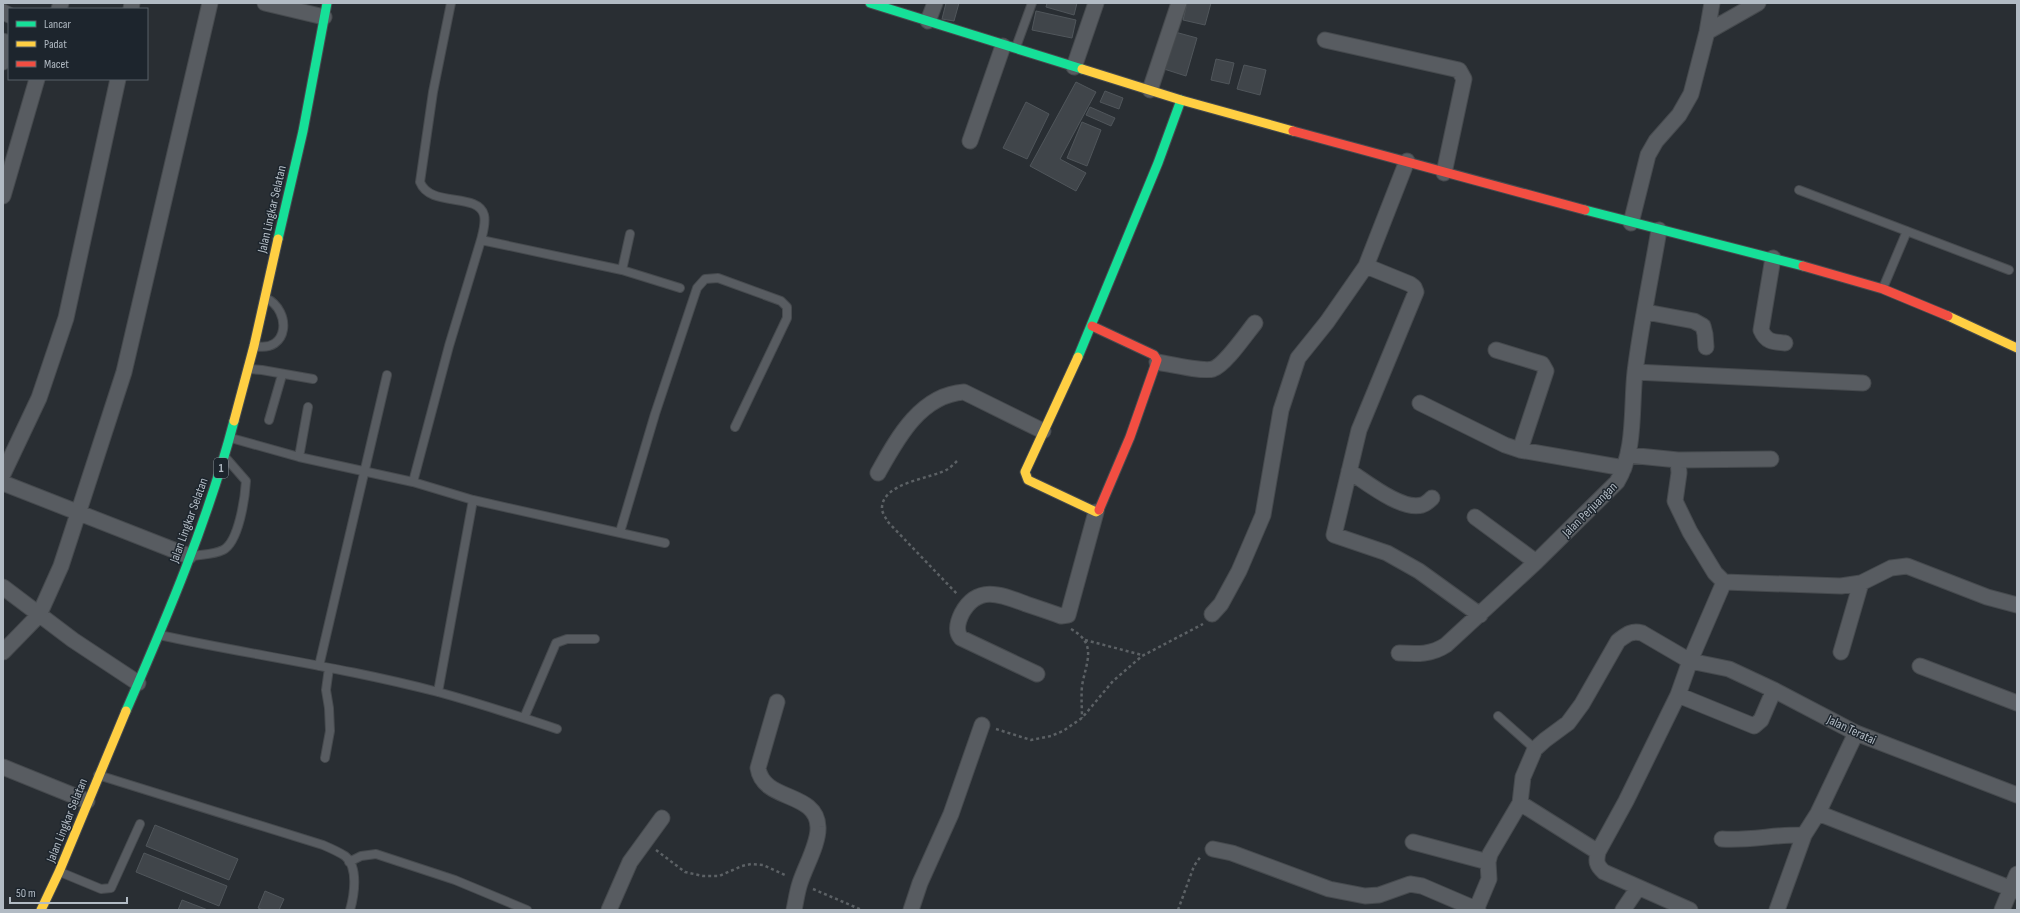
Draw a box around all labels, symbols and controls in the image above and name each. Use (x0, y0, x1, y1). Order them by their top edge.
legend (8, 8, 148, 80)
text: Lancar (44, 17, 71, 32)
text: Padat (44, 37, 67, 52)
text: Macet (44, 57, 69, 72)
street label: Jalan Lingkar Selatan (254, 164, 290, 255)
road number: 1 (214, 458, 228, 478)
street label: Jalan Lingkar Selatan (166, 476, 212, 566)
street label: Jalan Perjuangan (1558, 479, 1620, 541)
street label: Jalan Teratai (1824, 711, 1879, 748)
street label: Jalan Lingkar Selatan (42, 776, 91, 866)
scale bar (10, 879, 127, 905)
text: 50 m (16, 886, 36, 901)

